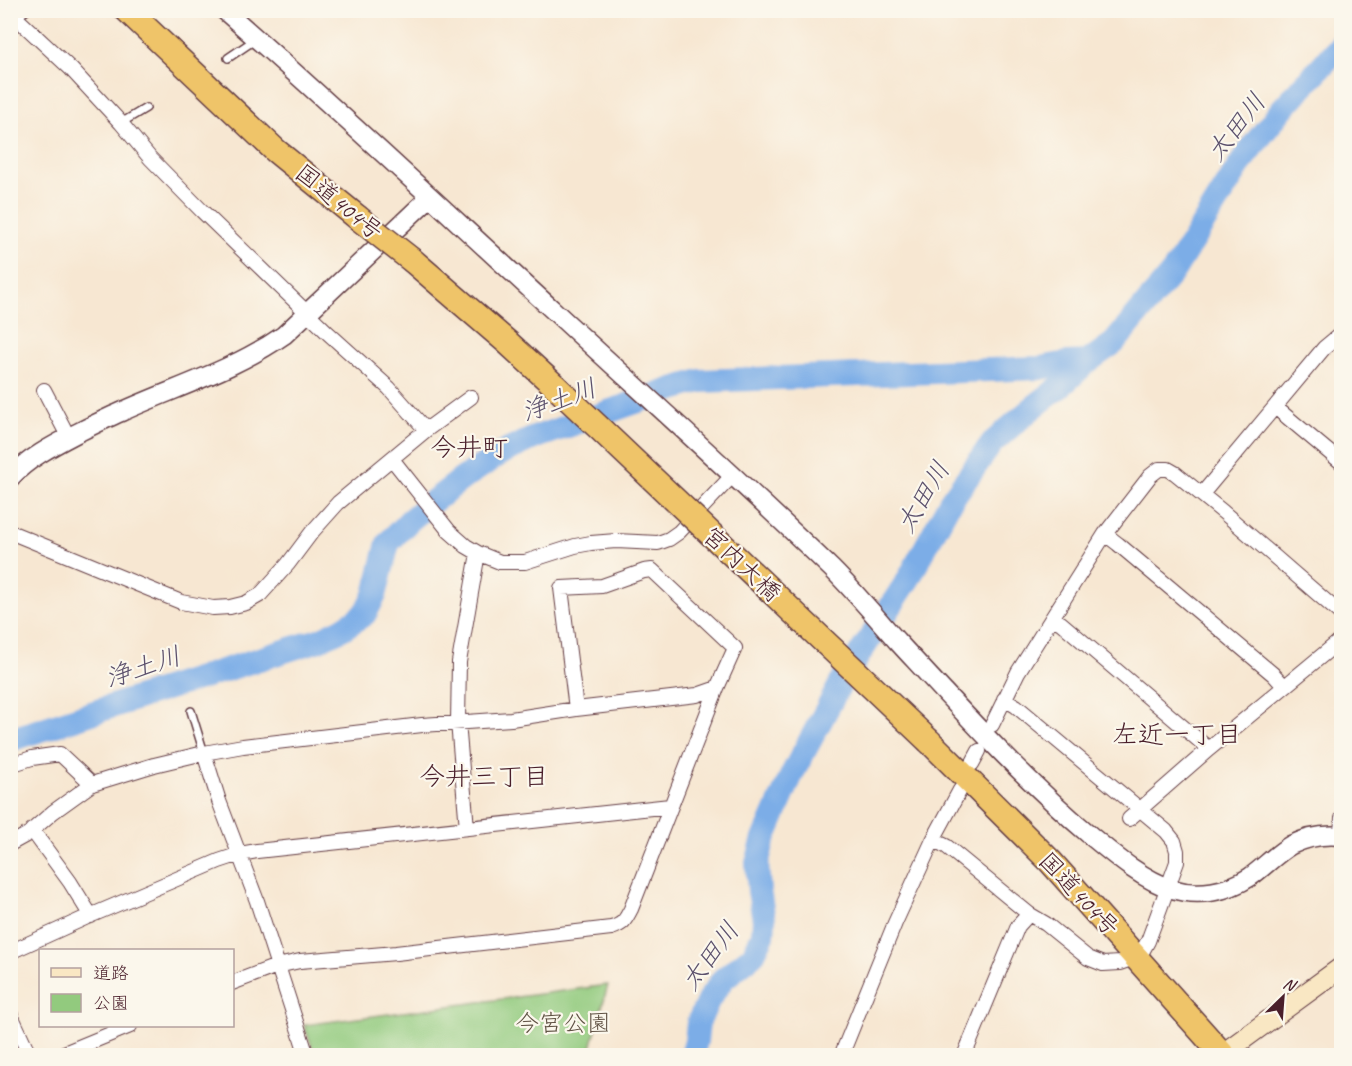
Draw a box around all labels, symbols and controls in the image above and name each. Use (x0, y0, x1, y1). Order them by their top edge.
water label: 太田川 (1199, 86, 1273, 168)
street label: 国道404号 (289, 157, 389, 247)
water label: 浄土川 (517, 371, 601, 429)
district label: 今井町 (430, 431, 508, 464)
water label: 太田川 (889, 455, 957, 539)
street label: 宮内大橋 (697, 520, 787, 608)
water label: 浄土川 (101, 639, 185, 695)
district label: 左近一丁目 (1112, 718, 1242, 751)
district label: 今井三丁目 (419, 760, 549, 793)
street label: 国道404号 (1032, 846, 1126, 942)
water label: 太田川 (673, 915, 747, 997)
legend (39, 949, 234, 1027)
text: 道路 (93, 962, 129, 984)
north arrow (1253, 967, 1313, 1027)
text: N (1280, 973, 1300, 997)
text: 公園 (93, 992, 129, 1014)
park label: 今宮公園 (515, 1008, 611, 1038)

